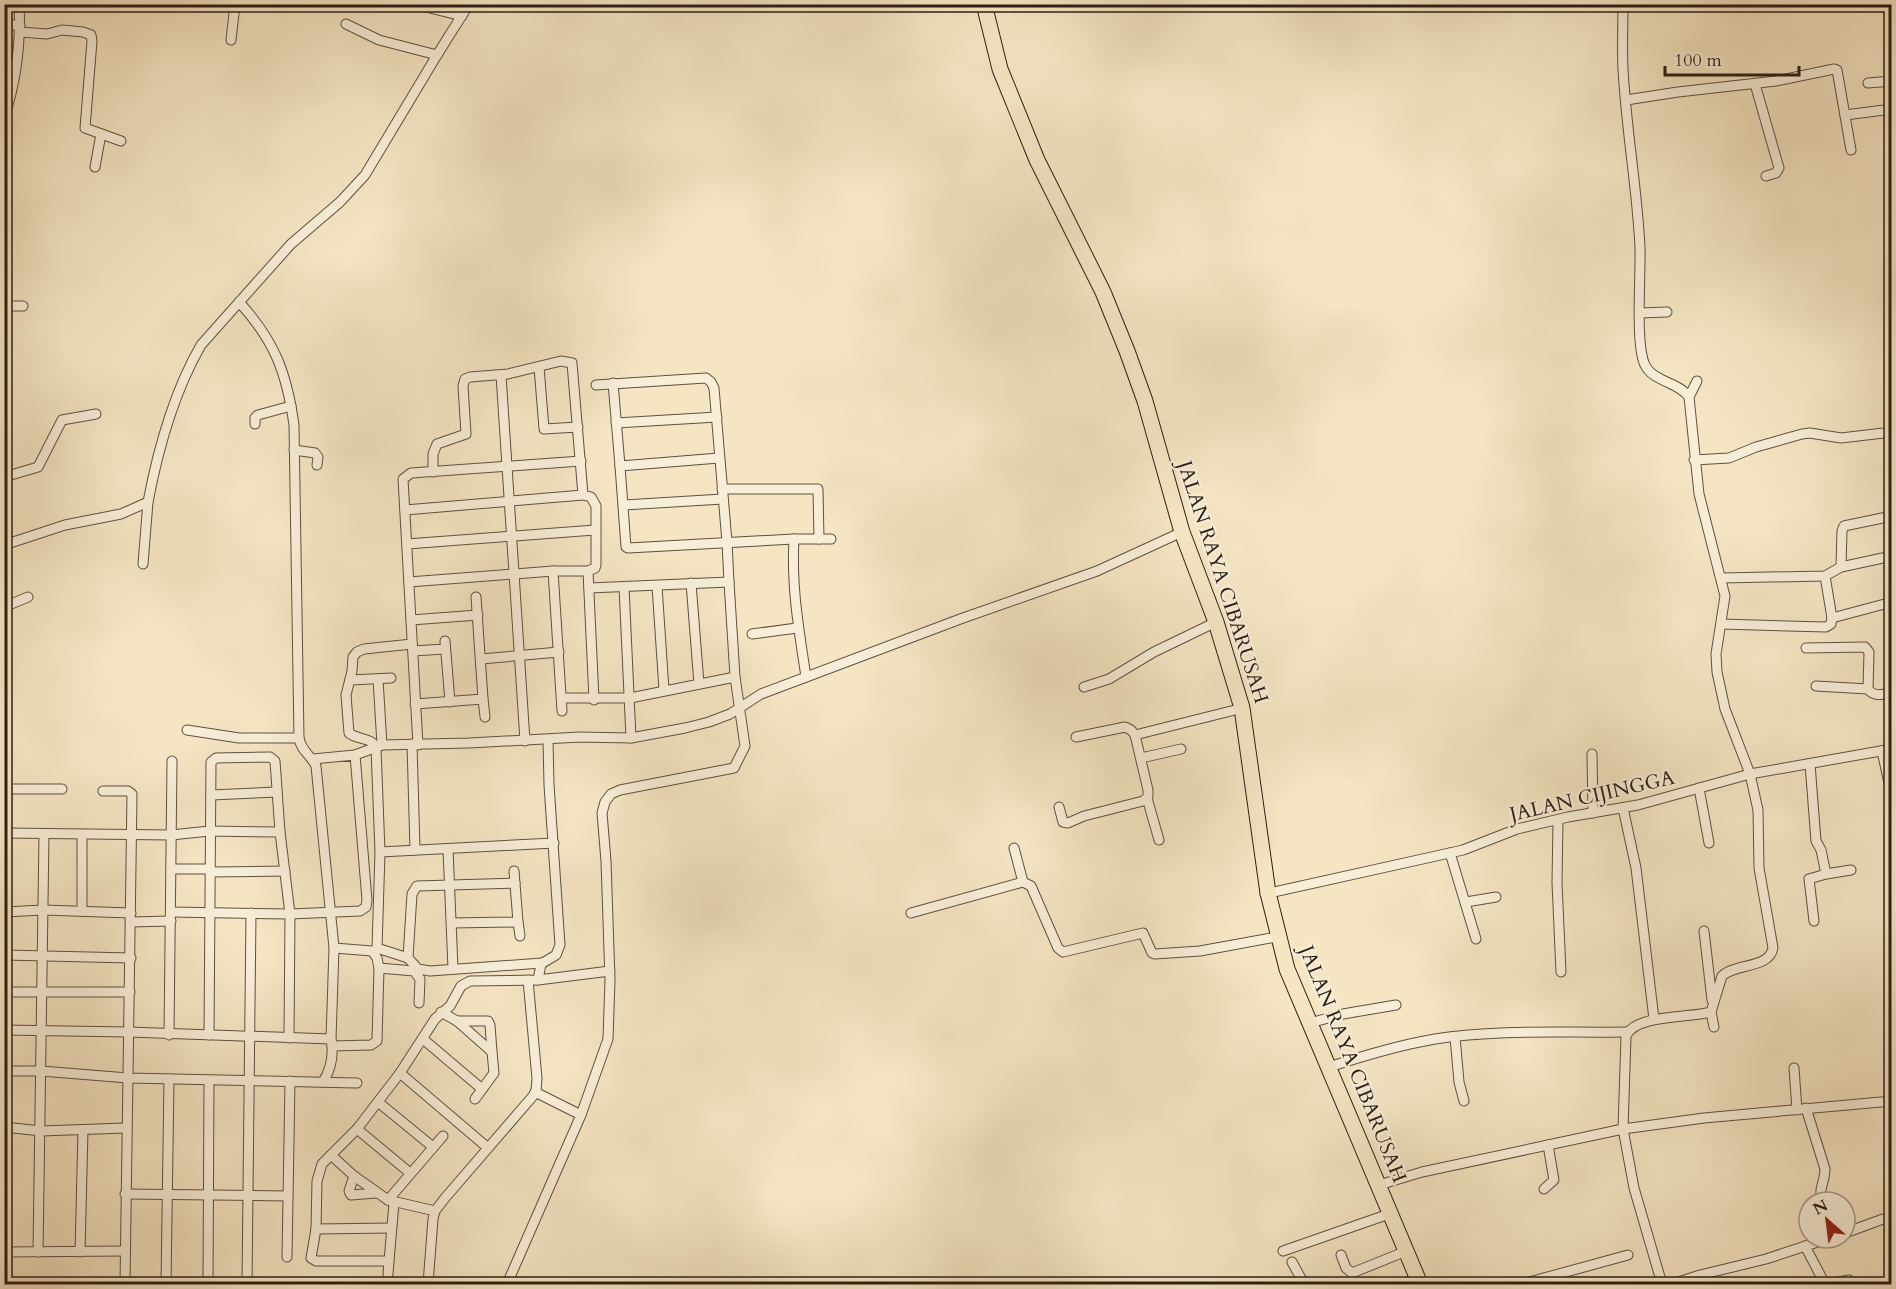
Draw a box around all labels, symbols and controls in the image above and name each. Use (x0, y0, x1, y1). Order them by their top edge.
scale bar (1665, 39, 1798, 77)
text: 100 m (1674, 48, 1722, 73)
street label: JALAN RAYA CIBARUSAH (1170, 454, 1275, 707)
street label: JALAN CIJINGGA (1504, 764, 1678, 829)
street label: JALAN RAYA CIBARUSAH (1292, 939, 1413, 1187)
north arrow (1797, 1190, 1857, 1250)
text: N (1809, 1195, 1832, 1221)

